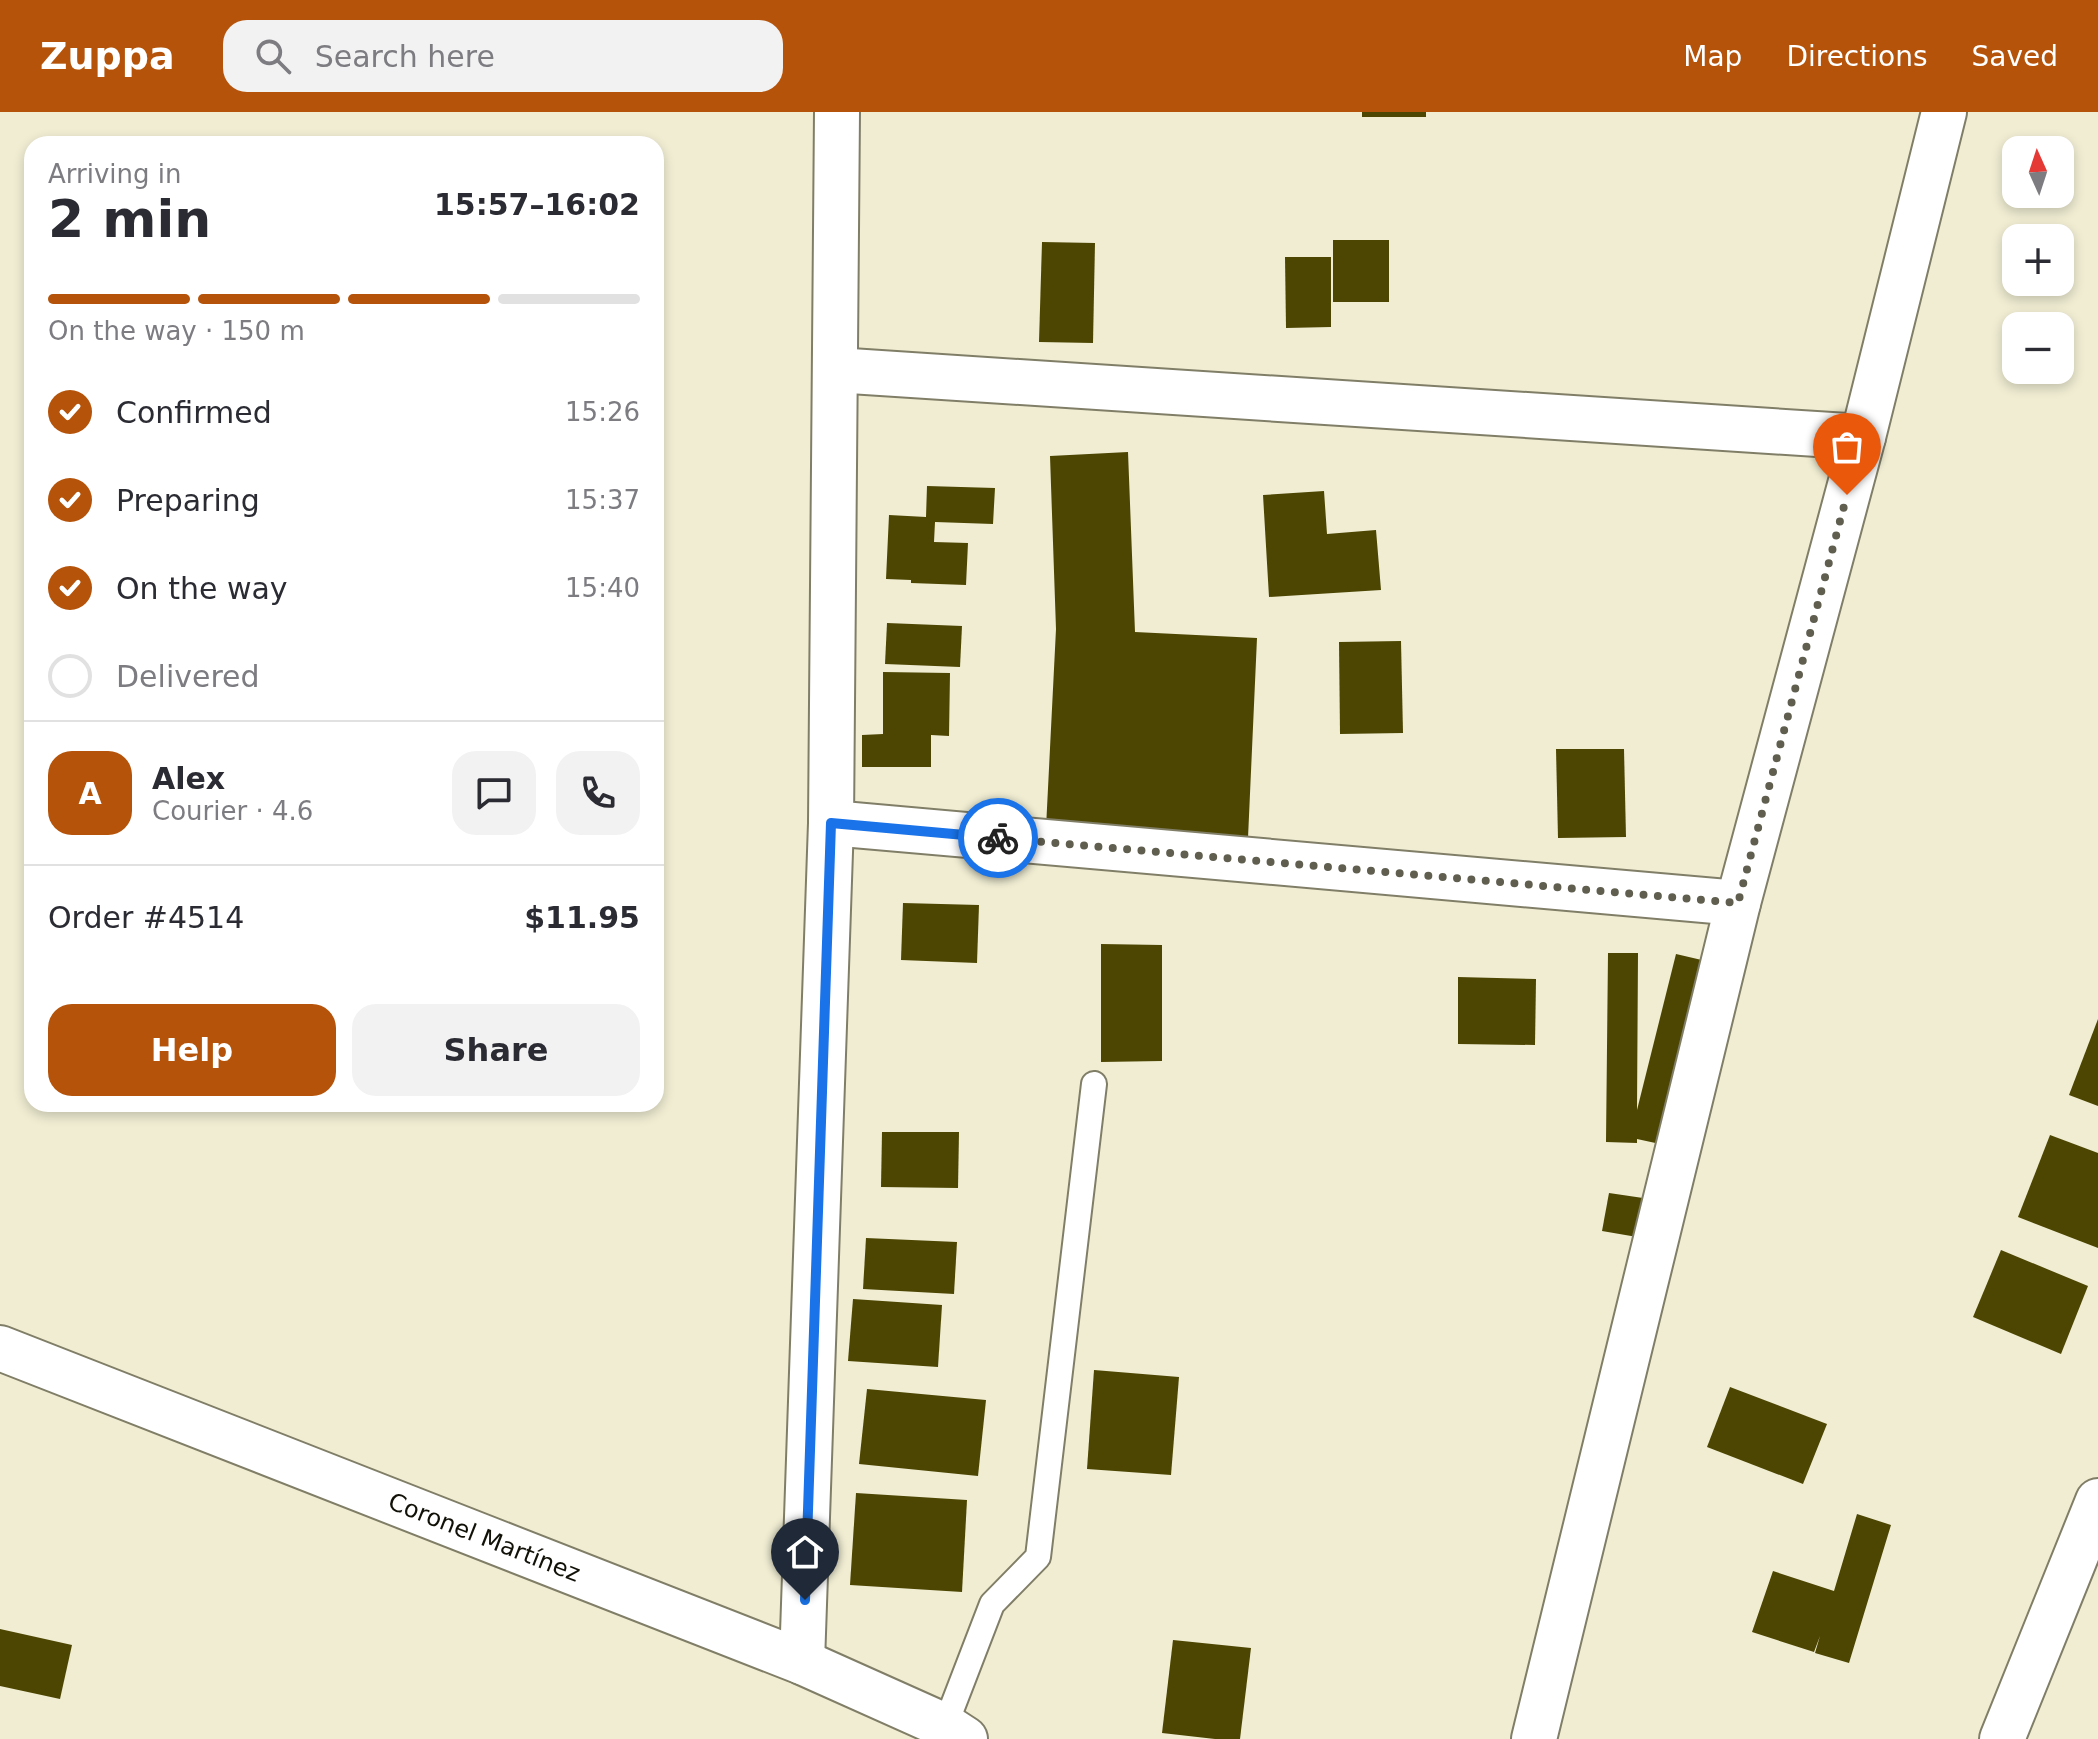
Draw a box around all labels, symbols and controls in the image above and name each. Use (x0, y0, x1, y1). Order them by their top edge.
search box (223, 20, 783, 92)
text: Zuppa (40, 34, 175, 78)
icon: search (251, 34, 295, 78)
text: Search here (315, 39, 495, 74)
text: Map (1683, 40, 1742, 73)
text: Directions (1786, 40, 1927, 73)
text: Saved (1971, 40, 2058, 73)
north arrow (2002, 136, 2074, 208)
map controls (2002, 136, 2074, 384)
text: Arriving in (48, 159, 182, 189)
text: 15:57–16:02 (434, 187, 640, 222)
text: 2 min (48, 189, 211, 249)
button: + (2002, 224, 2074, 296)
button: − (2002, 312, 2074, 384)
text: On the way · 150 m (48, 316, 305, 346)
icon: check (48, 390, 92, 434)
text: Confirmed (116, 395, 272, 430)
text: 15:26 (565, 397, 640, 427)
pin (1813, 413, 1881, 495)
icon: bag (1825, 425, 1869, 469)
icon: check (48, 478, 92, 522)
text: Preparing (116, 483, 260, 518)
text: 15:37 (565, 485, 640, 515)
icon: check (48, 566, 92, 610)
text: On the way (116, 571, 288, 606)
text: 15:40 (565, 573, 640, 603)
text: Delivered (116, 659, 260, 694)
button: chat (452, 751, 536, 835)
button: phone (556, 751, 640, 835)
text: Alex (152, 761, 225, 796)
text: A (78, 776, 102, 811)
text: Courier · 4.6 (152, 796, 313, 826)
courier (958, 798, 1038, 878)
icon: bike (976, 816, 1020, 860)
text: Order #4514 (48, 900, 244, 935)
text: $11.95 (524, 900, 640, 935)
button: Help (48, 1004, 336, 1096)
button: Share (352, 1004, 640, 1096)
street label: Coronel Martínez (384, 1487, 584, 1588)
pin (771, 1518, 839, 1600)
icon: home (783, 1530, 827, 1574)

